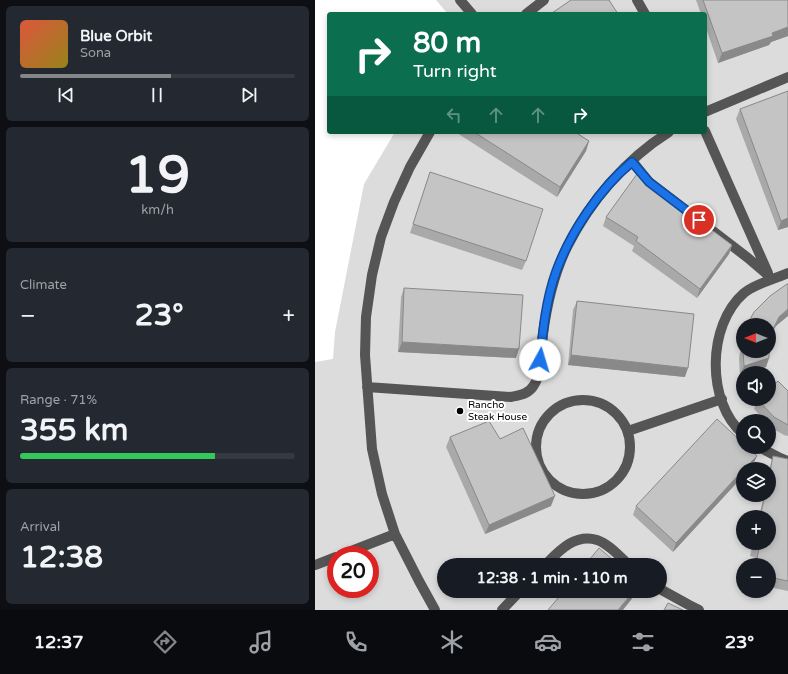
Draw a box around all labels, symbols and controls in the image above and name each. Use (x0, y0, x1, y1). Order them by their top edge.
text: 80 m (413, 26, 481, 60)
text: Blue Orbit (80, 27, 152, 45)
icon: right (347, 28, 399, 80)
text: Sona (80, 45, 111, 61)
text: Turn right (413, 60, 497, 82)
icon: previous (55, 84, 77, 106)
icon: pause (146, 84, 168, 106)
icon: next (238, 84, 260, 106)
icon: left (443, 104, 465, 126)
icon: ahead (485, 104, 507, 126)
icon: ahead (527, 104, 549, 126)
icon: right (569, 104, 591, 126)
text: 19 (125, 144, 190, 207)
text: km/h (141, 202, 174, 218)
pin (682, 203, 716, 237)
icon: arrive (688, 209, 710, 231)
text: Climate (20, 277, 67, 293)
text: 23° (135, 297, 184, 334)
text: − (20, 303, 36, 329)
text: + (283, 303, 295, 329)
north arrow (736, 318, 776, 358)
map controls (736, 318, 776, 598)
position arrow (519, 339, 561, 381)
button: sound (736, 366, 776, 406)
text: Range · 71% (20, 392, 97, 408)
place label: Rancho Steak House (468, 399, 527, 423)
marker: Rancho Steak House (455, 406, 465, 416)
text: 355 km (20, 412, 128, 449)
button: search (736, 414, 776, 454)
button: layers (736, 462, 776, 502)
button: + (736, 510, 776, 550)
text: Arrival (20, 519, 60, 535)
text: 12:38 (20, 539, 103, 576)
speed limit sign: 20 (327, 546, 379, 598)
button: − (736, 558, 776, 598)
text: 12:38 · 1 min · 110 m (477, 569, 627, 587)
icon: directions (151, 628, 179, 656)
icon: music (247, 628, 275, 656)
icon: phone (342, 628, 370, 656)
icon: climate (438, 628, 466, 656)
icon: car (534, 628, 562, 656)
icon: filters (629, 628, 657, 656)
text: 12:37 (34, 631, 84, 653)
text: 23° (725, 631, 754, 653)

